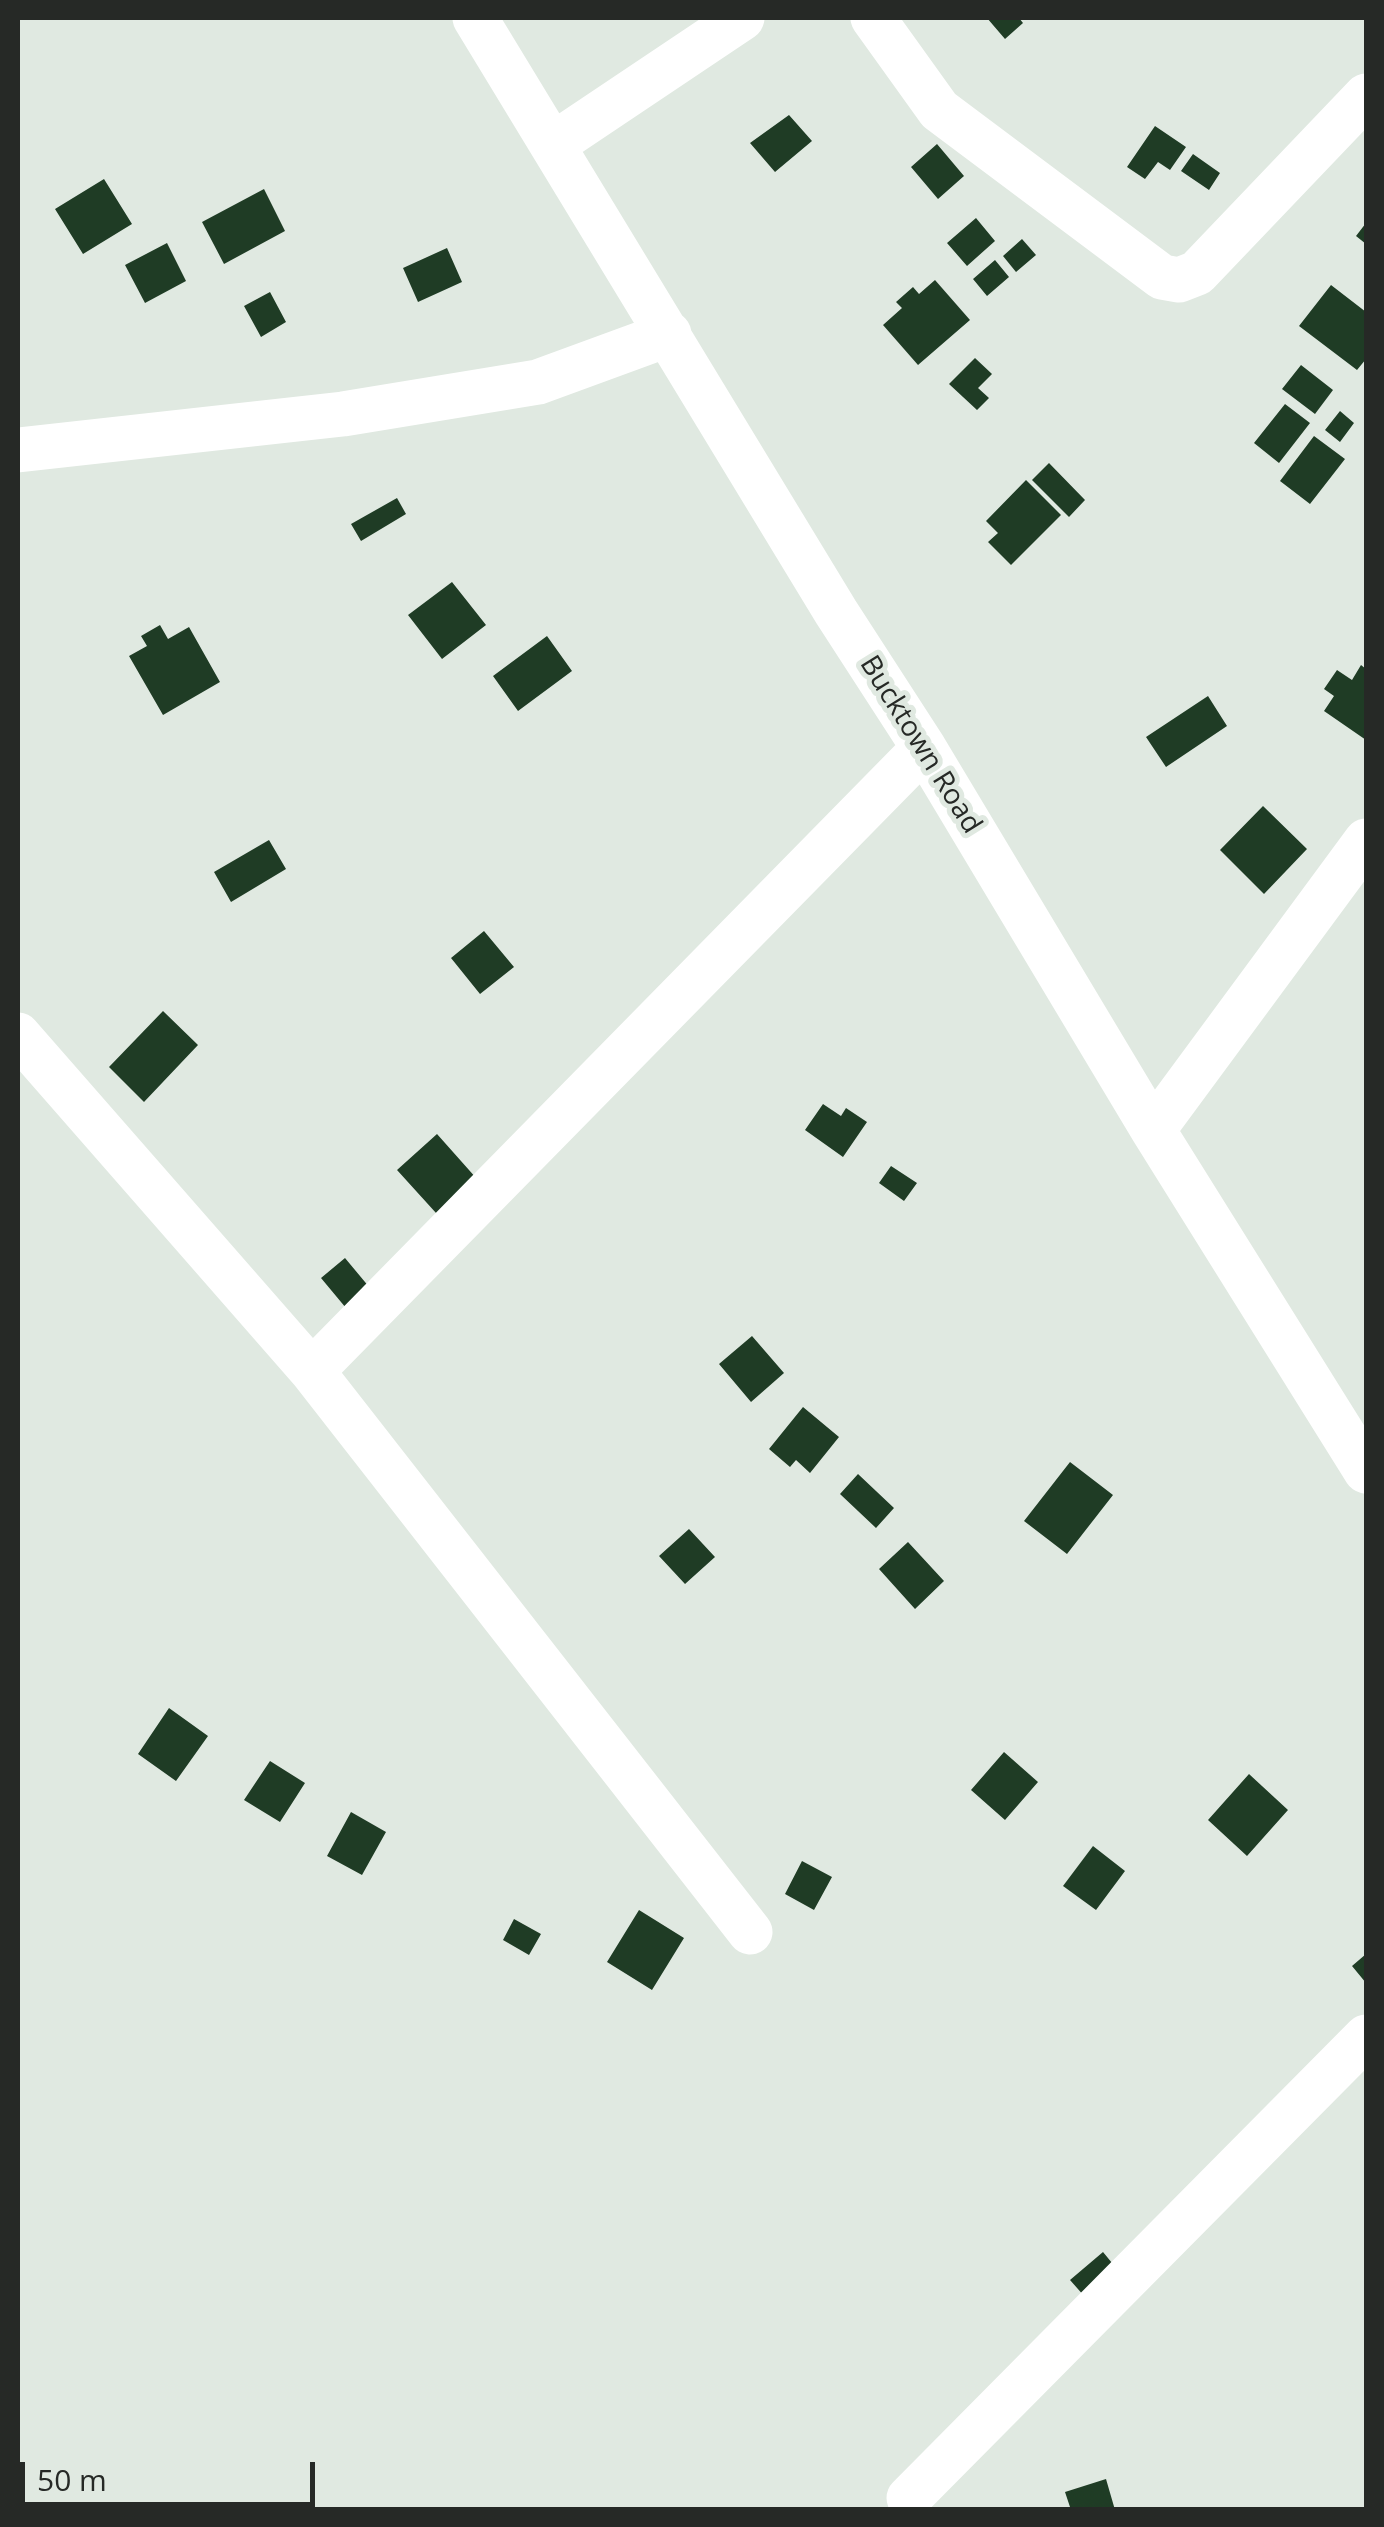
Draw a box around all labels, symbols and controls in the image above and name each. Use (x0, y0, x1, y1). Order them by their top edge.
street label: Bucktown Road (852, 650, 988, 840)
scale bar (25, 2442, 320, 2504)
text: 50 m (37, 2459, 107, 2500)

